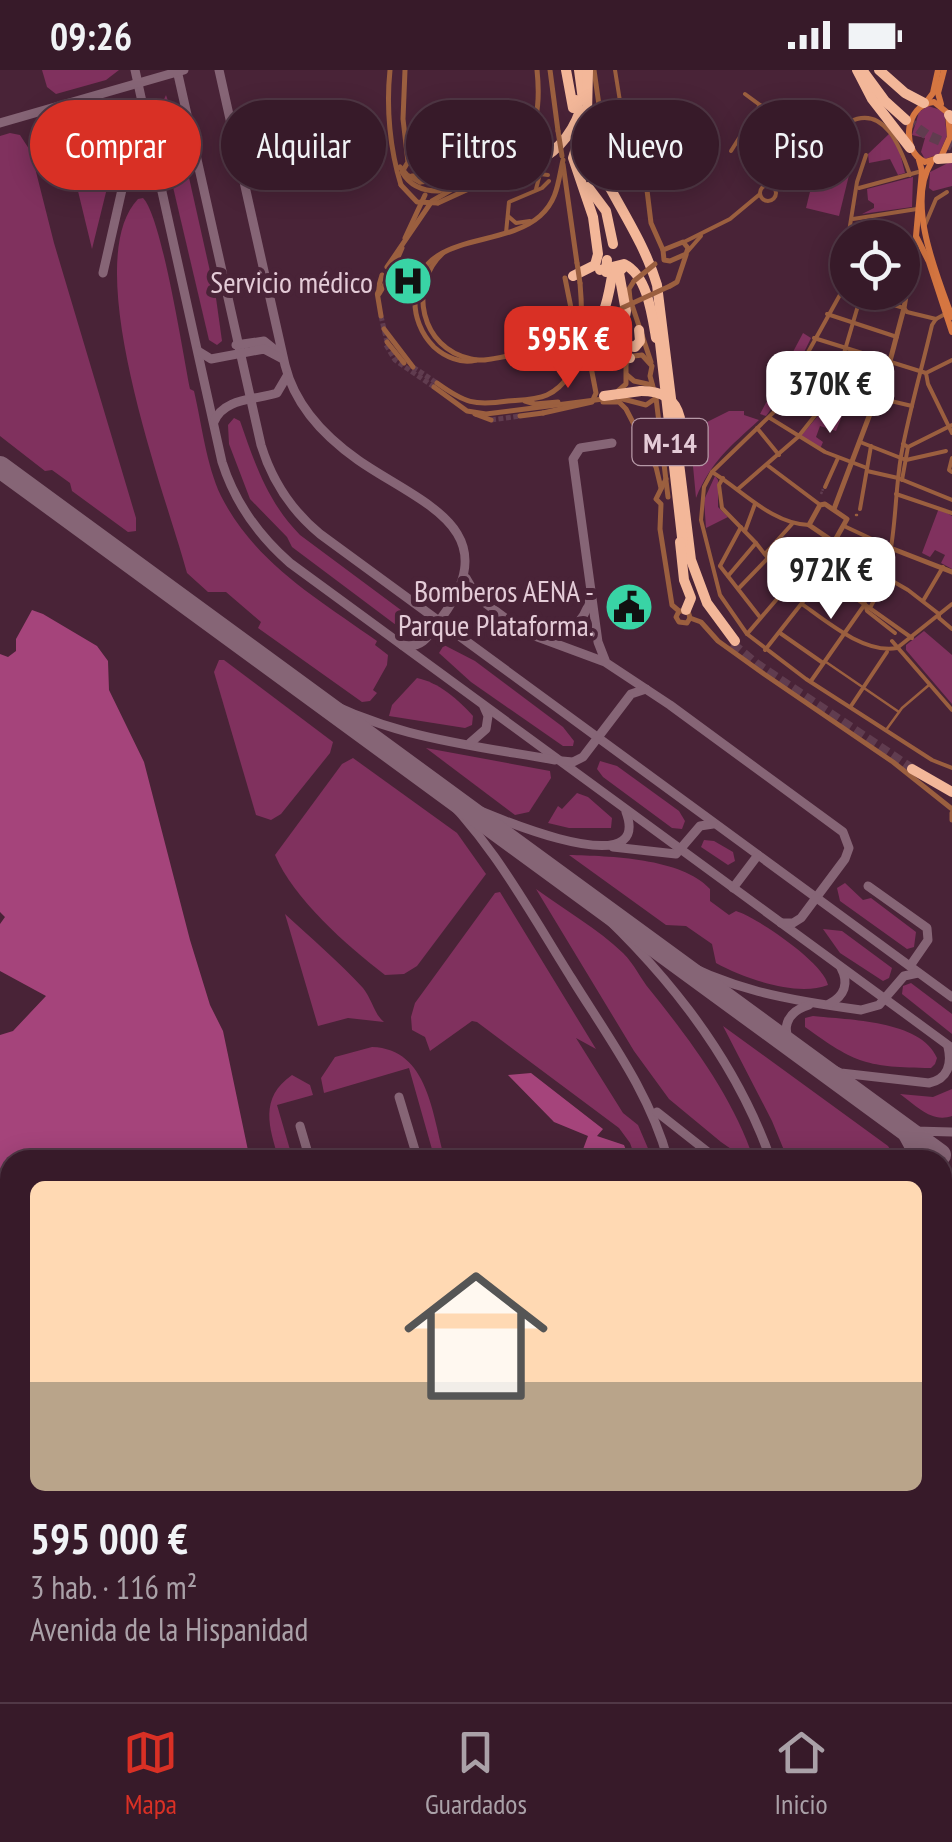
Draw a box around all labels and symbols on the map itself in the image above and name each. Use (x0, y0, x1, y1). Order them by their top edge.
hospital icon: Servicio médico (382, 255, 434, 307)
place label: Servicio médico (210, 262, 373, 301)
pin: 595K € (487, 306, 649, 391)
pin: 370K € (749, 351, 911, 436)
road number: M-14 (632, 419, 708, 465)
pin: 972K € (750, 537, 912, 622)
place label: Bomberos AENA - Parque Plataforma. (398, 571, 594, 644)
public building icon: Bomberos AENA - Parque Plataforma. (603, 581, 655, 633)

